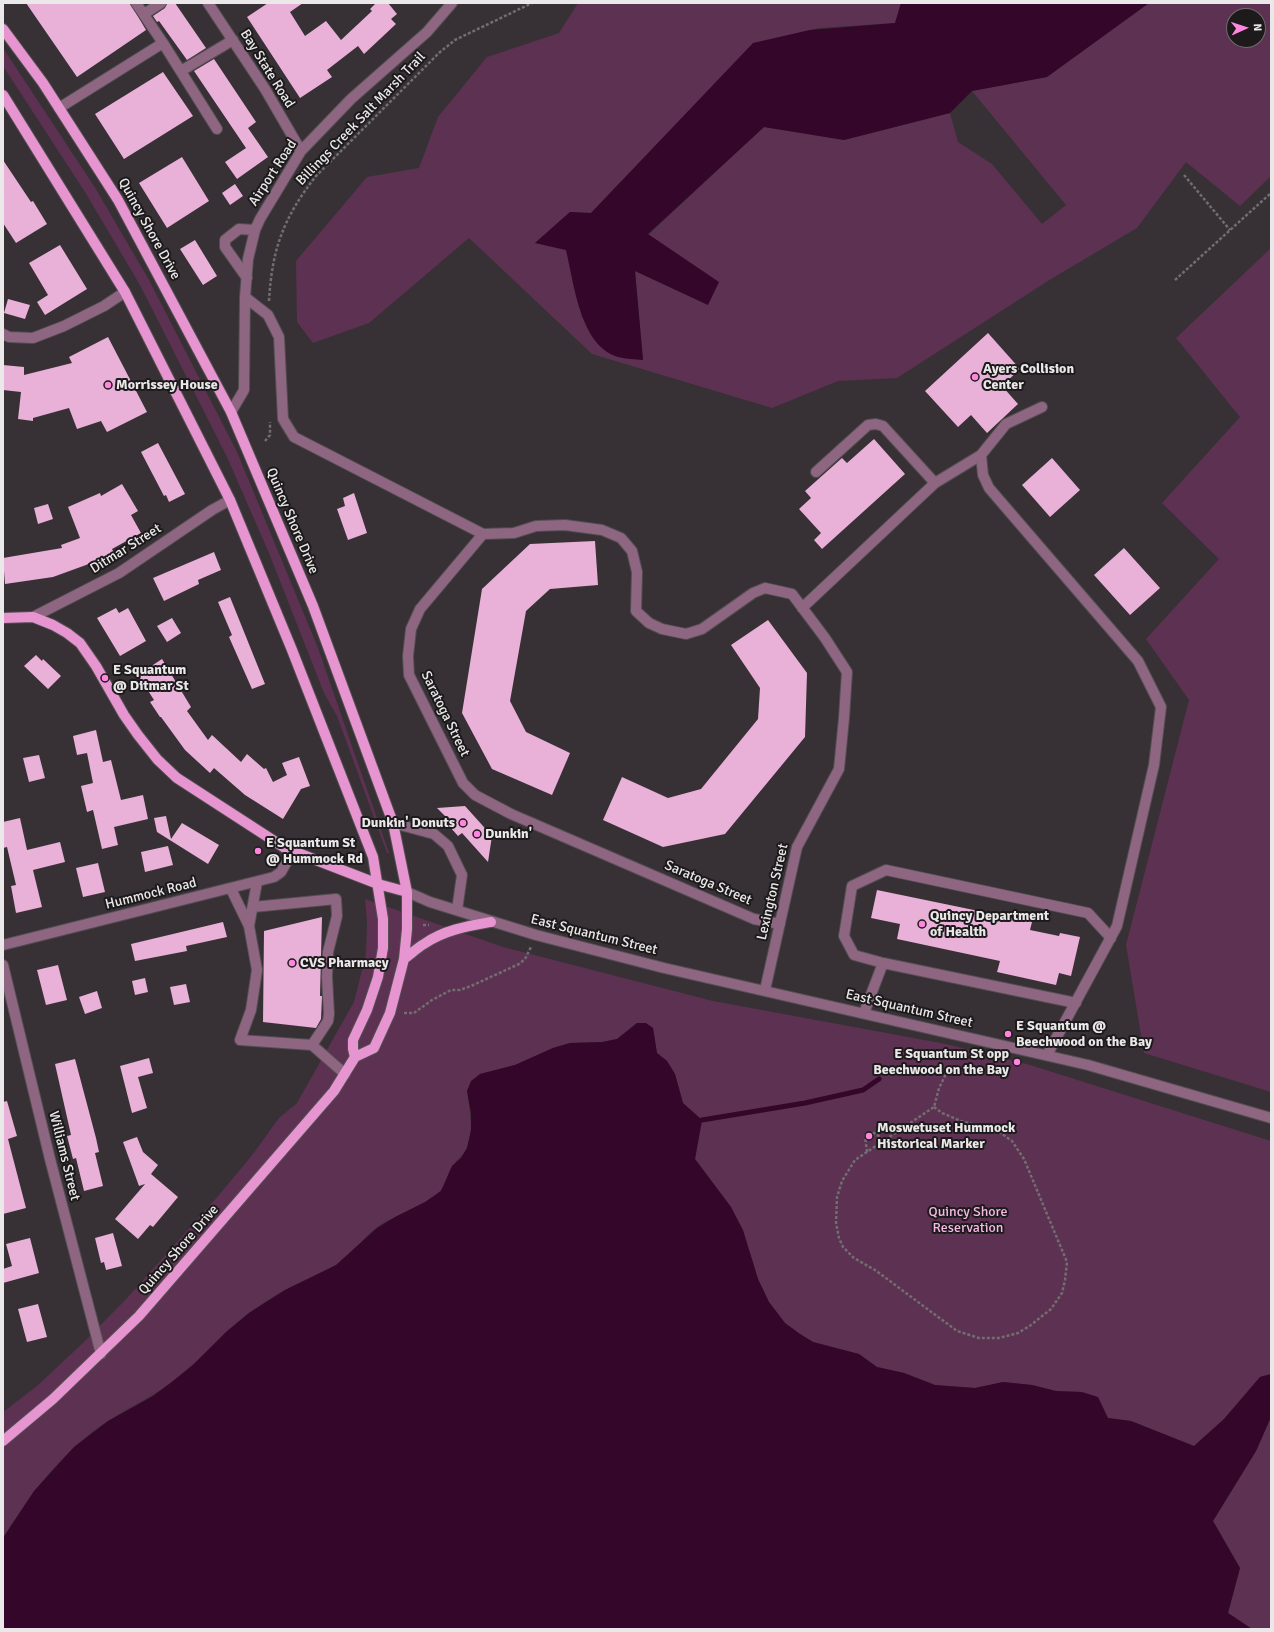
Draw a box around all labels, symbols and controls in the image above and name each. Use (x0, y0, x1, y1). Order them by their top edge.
north arrow (1226, 8, 1266, 48)
text: N (1251, 23, 1264, 32)
street label: Bay State Road (236, 27, 298, 111)
street label: Billings Creek Salt Marsh Trail (293, 49, 429, 189)
street label: Airport Road (245, 137, 301, 209)
street label: Quincy Shore Drive (114, 175, 184, 283)
place label: Ayers Collision Center (983, 361, 1074, 394)
marker: Ayers Collision Center (970, 372, 980, 382)
place label: Morrissey House (116, 377, 218, 393)
marker: Morrissey House (103, 380, 113, 390)
street label: Quincy Shore Drive (262, 466, 322, 576)
street label: Ditmar Street (87, 521, 165, 577)
place label: E Squantum @ Ditmar St (113, 662, 189, 694)
street label: Saratoga Street (417, 669, 473, 759)
marker: E Squantum @ Ditmar St (100, 673, 110, 683)
place label: Dunkin' Donuts (361, 815, 455, 831)
marker: Dunkin' Donuts (458, 818, 468, 828)
place label: Dunkin' (485, 826, 532, 842)
marker: Dunkin' (472, 829, 482, 839)
place label: E Squantum St @ Hummock Rd (266, 835, 363, 868)
street label: Lexington Street (754, 842, 792, 942)
marker: E Squantum St @ Hummock Rd (253, 846, 263, 856)
street label: Saratoga Street (662, 857, 754, 909)
street label: Hummock Road (104, 875, 198, 913)
place label: Quincy Department of Health (930, 908, 1049, 940)
street label: East Squantum Street (529, 911, 659, 959)
marker: Quincy Department of Health (917, 919, 927, 929)
place label: CVS Pharmacy (300, 955, 389, 971)
marker: CVS Pharmacy (287, 958, 297, 968)
street label: East Squantum Street (844, 986, 974, 1032)
place label: E Squantum @ Beechwood on the Bay (1016, 1018, 1152, 1050)
marker: E Squantum @ Beechwood on the Bay (1003, 1029, 1013, 1039)
place label: E Squantum St opp Beechwood on the Bay (873, 1046, 1009, 1078)
marker: E Squantum St opp Beechwood on the Bay (1012, 1057, 1022, 1067)
street label: Williams Street (45, 1110, 83, 1202)
place label: Moswetuset Hummock Historical Marker (877, 1120, 1015, 1152)
marker: Moswetuset Hummock Historical Marker (864, 1131, 874, 1141)
street label: Quincy Shore Drive (135, 1202, 223, 1298)
park label: Quincy Shore Reservation (929, 1204, 1007, 1236)

